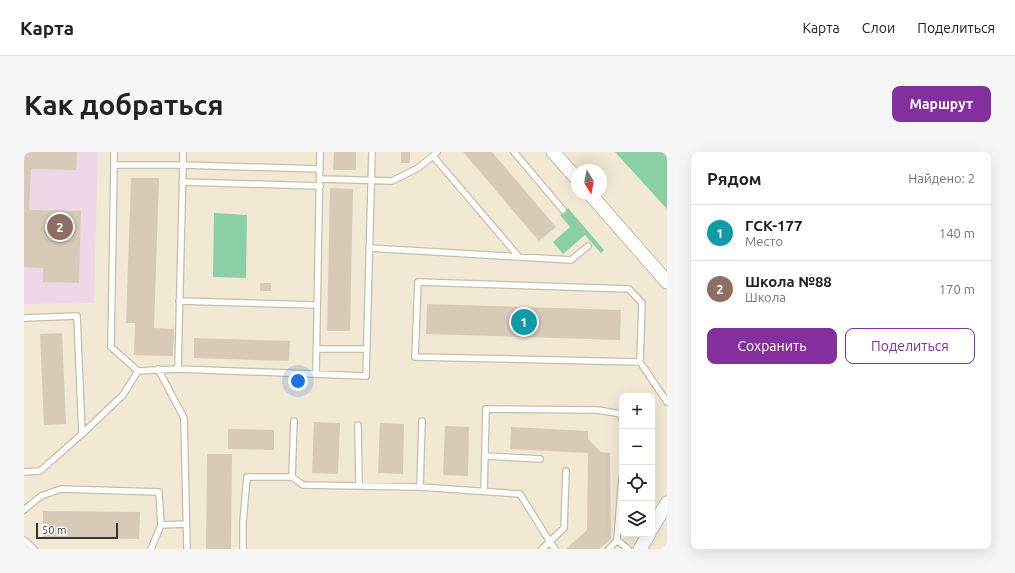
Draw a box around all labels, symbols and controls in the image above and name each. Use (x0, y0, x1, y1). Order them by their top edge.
text: Карта (20, 17, 74, 39)
text: Карта (802, 20, 840, 36)
text: Слои (862, 20, 895, 36)
text: Поделиться (917, 20, 995, 36)
button: Маршрут (892, 86, 991, 122)
text: Как добраться (24, 89, 223, 120)
north arrow (571, 164, 607, 200)
text: Рядом (707, 169, 762, 188)
text: Найдено: 2 (908, 171, 975, 185)
pin: 2 (47, 212, 73, 242)
text: ГСК-177 (745, 217, 802, 234)
text: 1 (716, 226, 724, 240)
text: 140 m (939, 226, 975, 240)
text: Место (745, 234, 783, 248)
text: Школа №88 (745, 273, 832, 290)
text: 2 (716, 282, 724, 296)
text: 170 m (939, 282, 975, 296)
text: Школа (745, 290, 786, 304)
pin: 1 (511, 307, 537, 337)
button: Сохранить (707, 328, 837, 364)
button: Поделиться (845, 328, 975, 364)
your location (288, 371, 308, 391)
map controls (619, 393, 655, 537)
button: + (619, 393, 655, 429)
button: − (619, 429, 655, 465)
button: locate (619, 465, 655, 501)
button: layers (619, 501, 655, 537)
scale bar (36, 521, 118, 540)
text: 50 m (42, 524, 66, 536)

